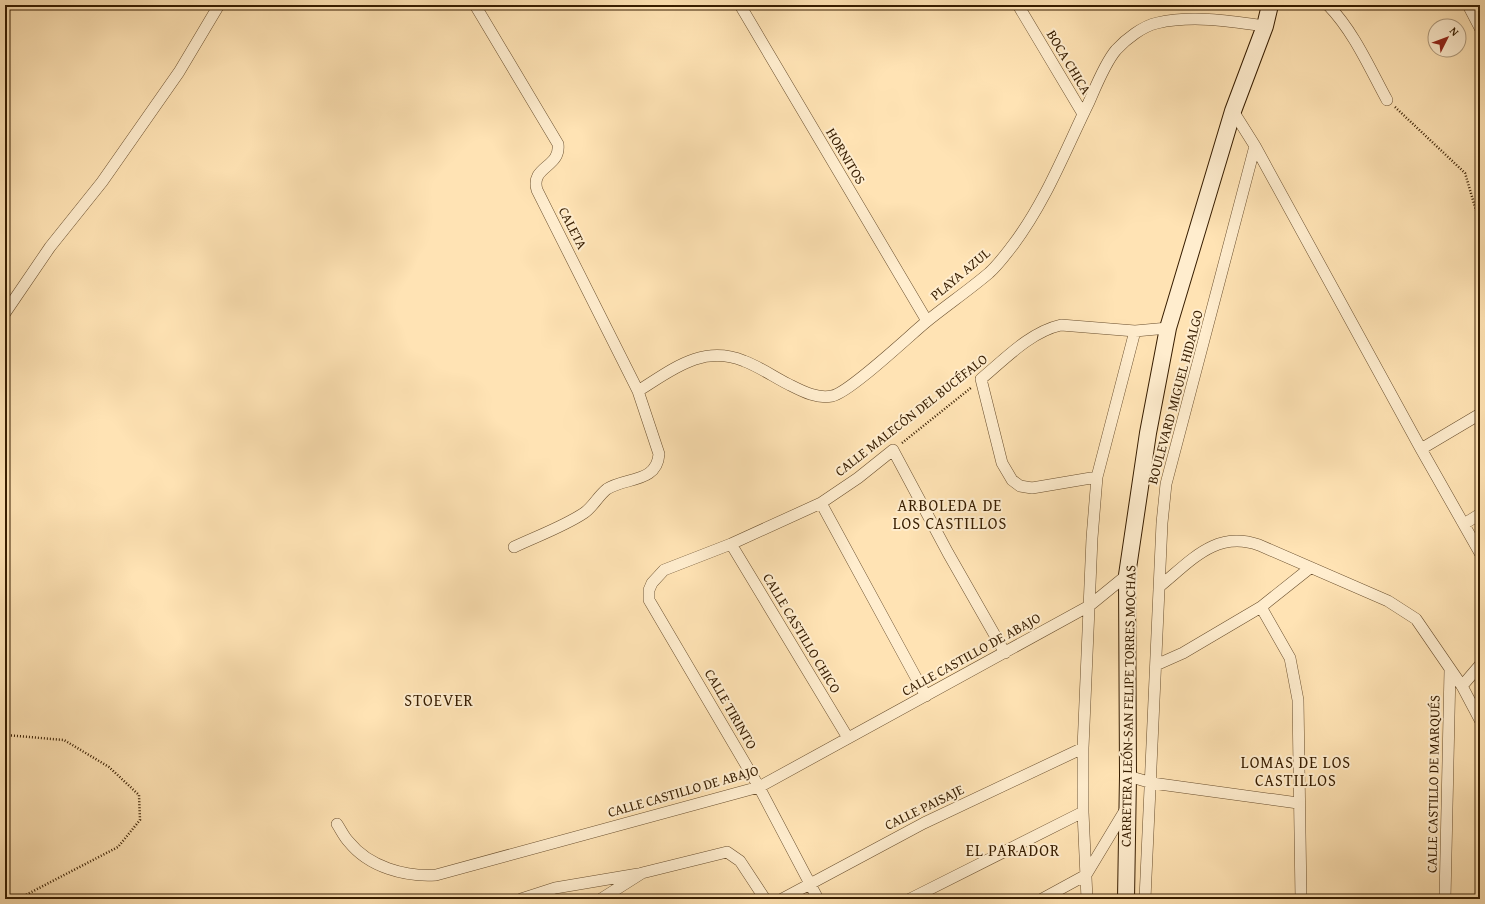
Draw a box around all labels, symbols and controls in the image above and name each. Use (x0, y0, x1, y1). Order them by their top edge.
north arrow (1427, 18, 1467, 58)
text: N (1446, 23, 1463, 40)
street label: BOCA CHICA (1042, 26, 1096, 98)
street label: HORNITOS (821, 124, 871, 188)
street label: CALETA (554, 203, 592, 253)
street label: PLAYA AZUL (926, 243, 994, 305)
street label: BOULEVARD MIGUEL HIDALGO (1142, 308, 1208, 486)
street label: CALLE MALECÓN DEL BUCÉFALO (830, 349, 992, 481)
district label: ARBOLEDA DE LOS CASTILLOS (893, 493, 1007, 535)
street label: CARRETERA LEÓN-SAN FELIPE TORRES MOCHAS (1116, 565, 1140, 847)
street label: CALLE CASTILLO CHICO (758, 569, 846, 697)
street label: CALLE CASTILLO DE ABAJO (898, 607, 1044, 701)
street label: CALLE TIRINTO (700, 665, 762, 753)
district label: STOEVER (404, 688, 474, 712)
street label: CALLE CASTILLO DE MARQUÉS (1421, 695, 1445, 873)
district label: LOMAS DE LOS CASTILLOS (1241, 750, 1351, 792)
street label: CALLE CASTILLO DE ABAJO (605, 760, 761, 822)
street label: CALLE PAISAJE (881, 779, 967, 835)
district label: EL PARADOR (966, 838, 1060, 862)

